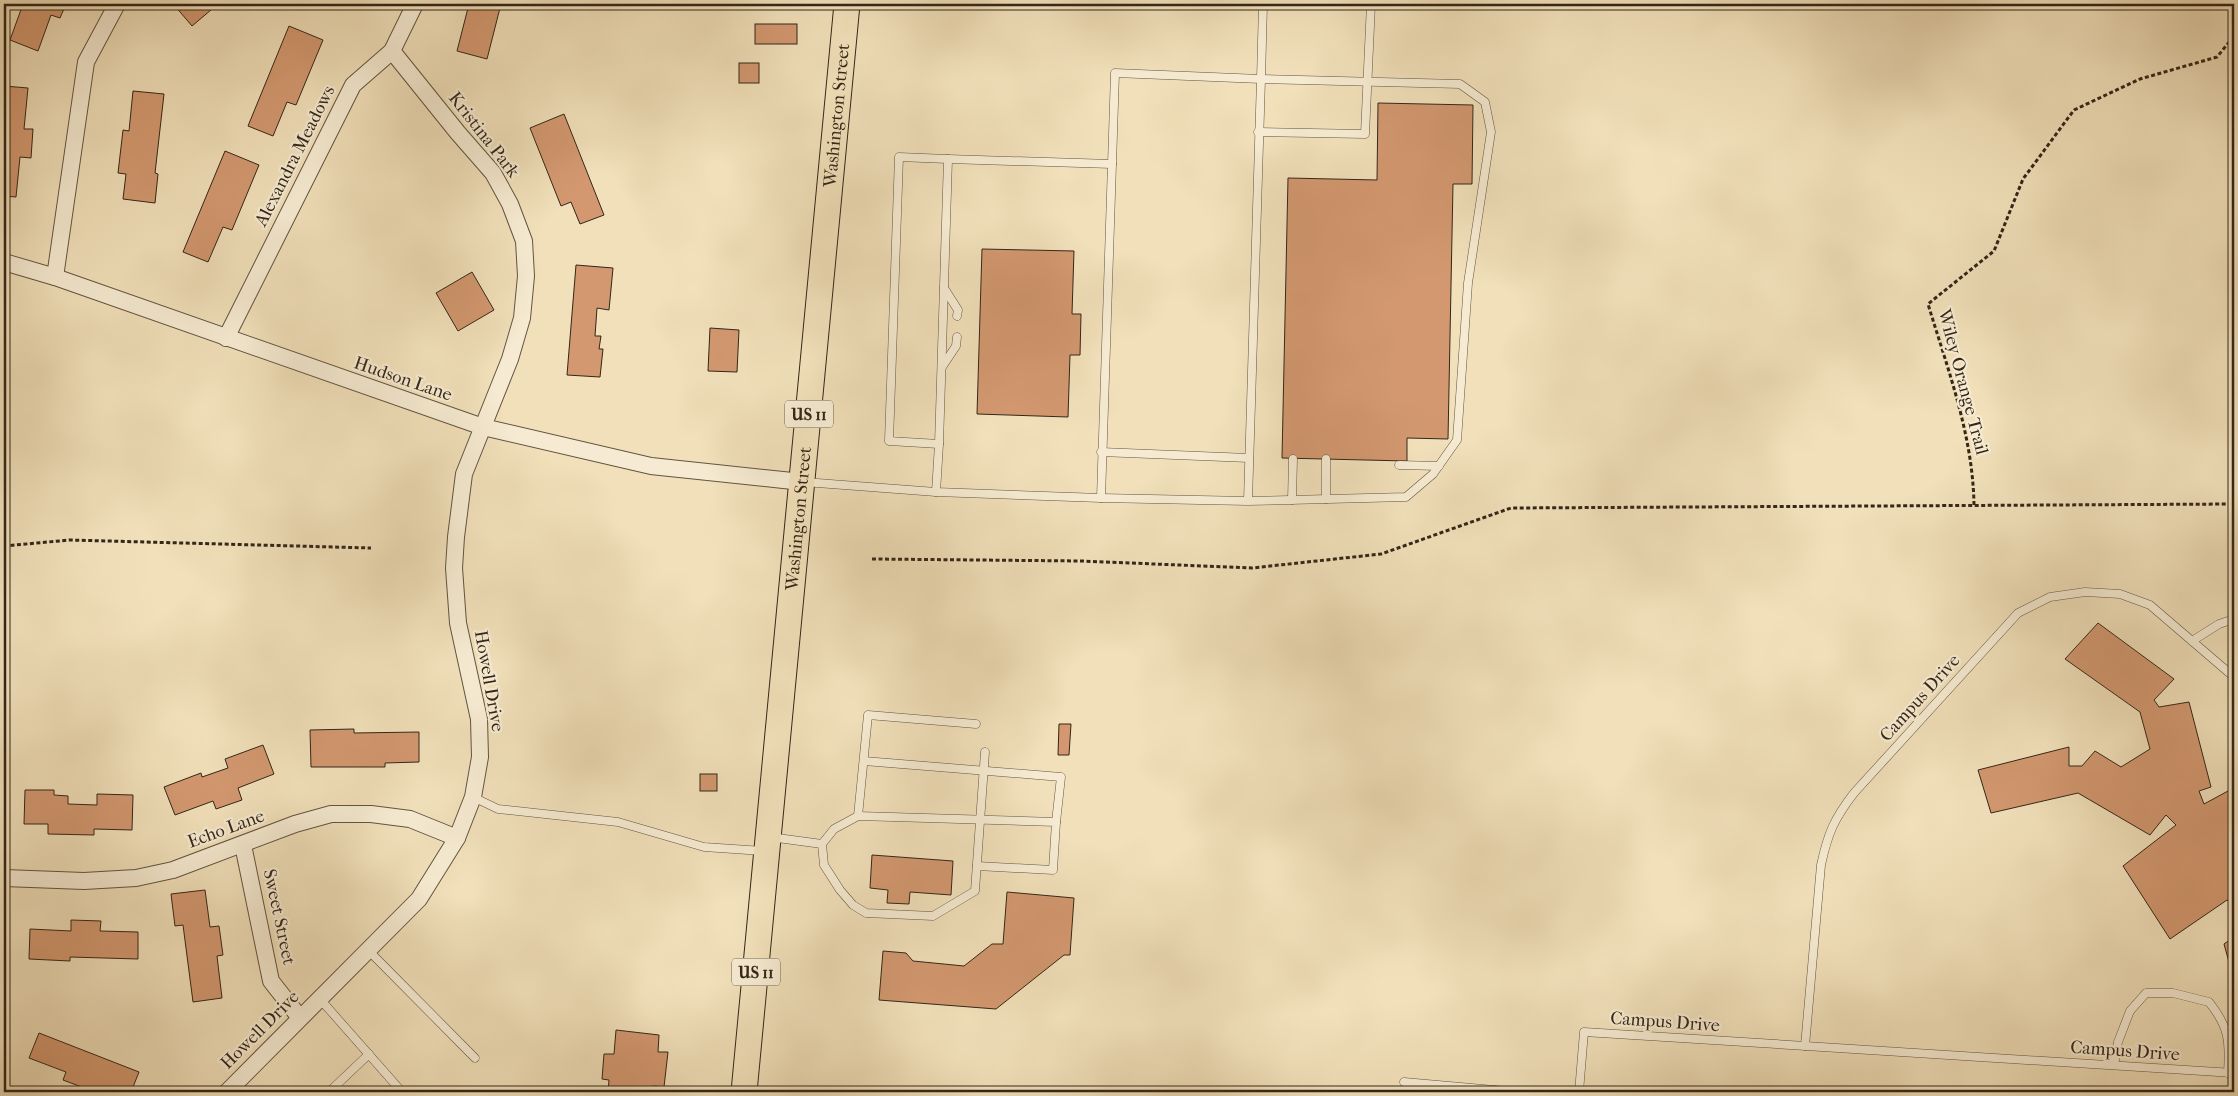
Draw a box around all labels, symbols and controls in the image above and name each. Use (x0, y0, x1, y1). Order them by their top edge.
street label: Washington Street (819, 42, 854, 189)
street label: Alexandra Meadows (250, 82, 340, 231)
street label: Kristina Park (444, 88, 524, 183)
street label: Wiley Orange Trail (1933, 306, 1993, 457)
street label: Hudson Lane (351, 352, 455, 406)
road number: US 11 (785, 400, 833, 428)
street label: Washington Street (781, 445, 816, 592)
street label: Howell Drive (470, 629, 508, 733)
street label: Campus Drive (1875, 650, 1965, 746)
street label: Echo Lane (185, 805, 267, 853)
street label: Sweet Street (259, 867, 300, 967)
road number: US 11 (732, 959, 780, 986)
street label: Howell Drive (216, 986, 304, 1074)
street label: Campus Drive (1610, 1008, 1721, 1036)
street label: Campus Drive (2070, 1037, 2181, 1065)

